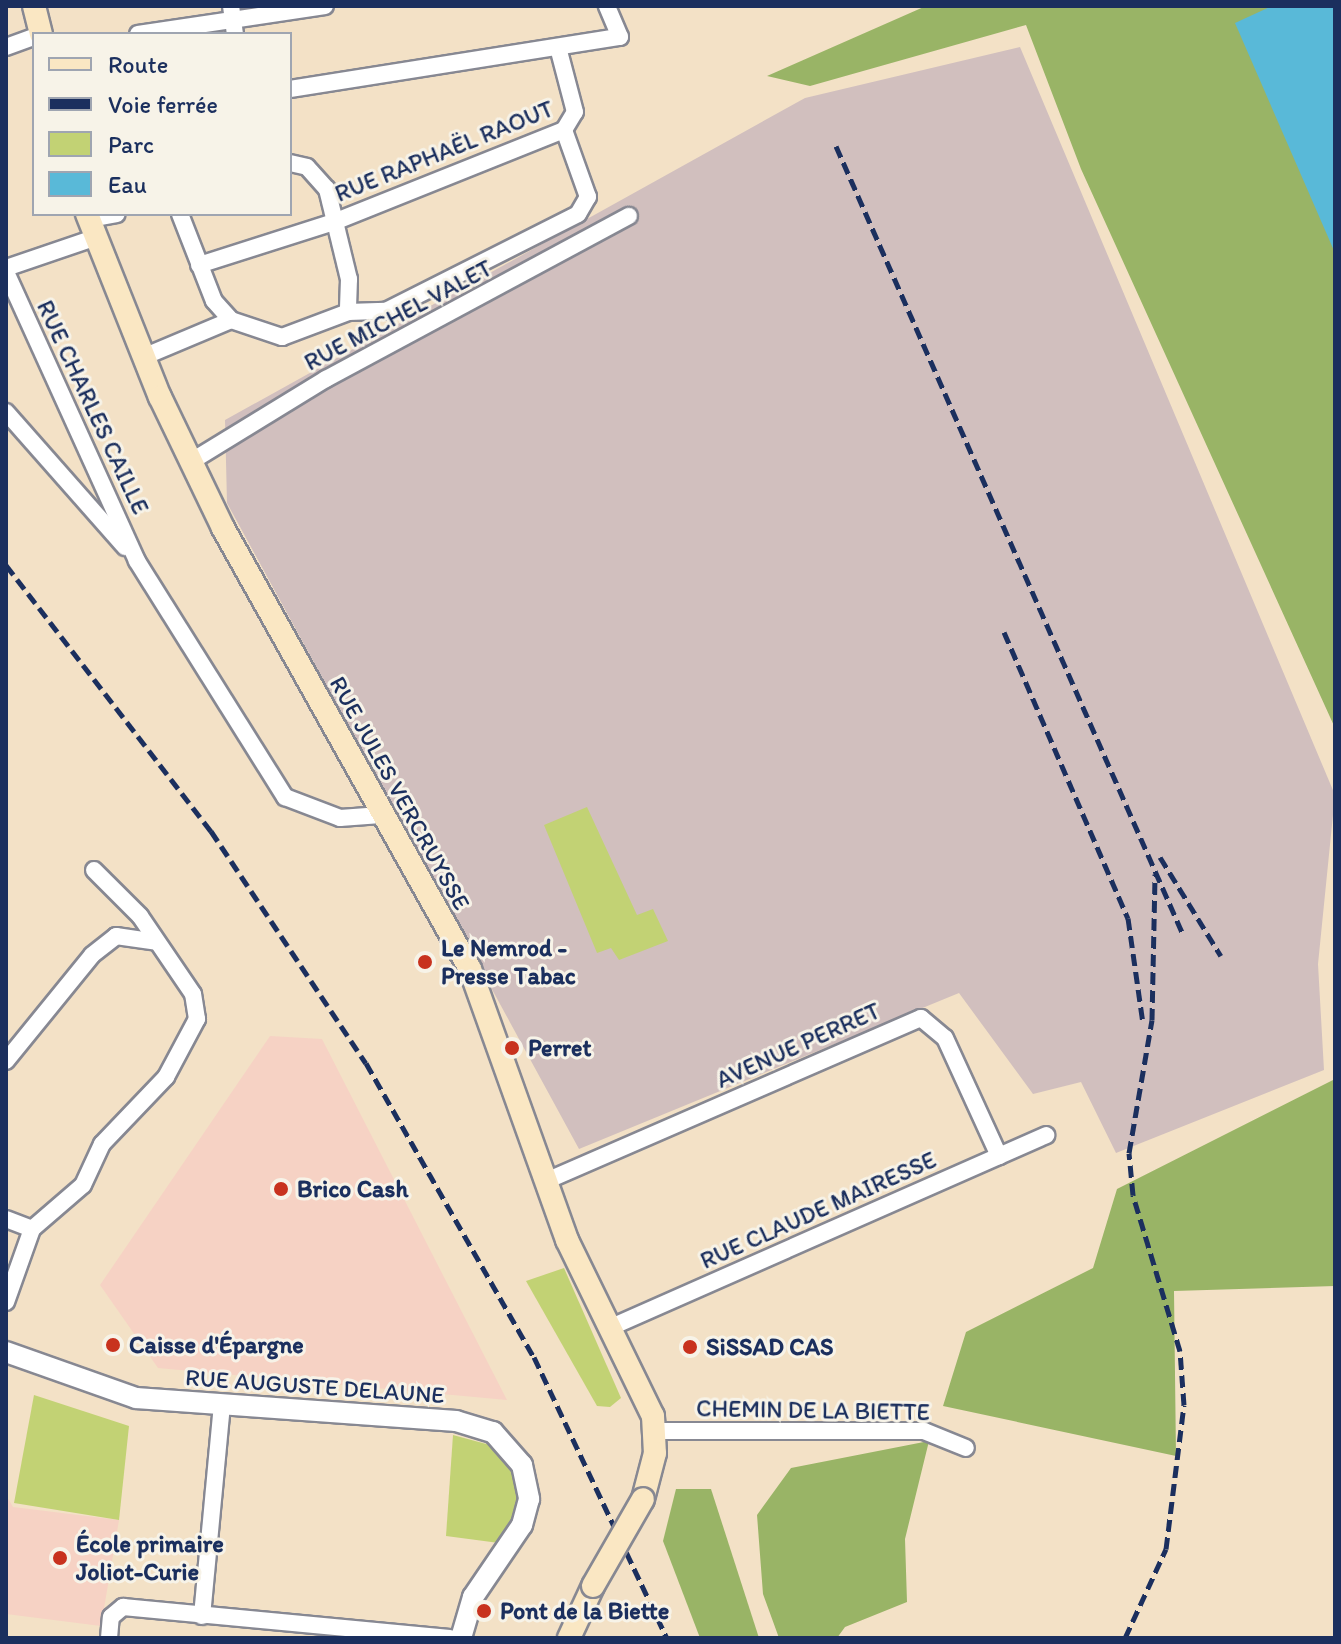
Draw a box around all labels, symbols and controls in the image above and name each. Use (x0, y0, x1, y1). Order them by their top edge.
legend (32, 32, 292, 216)
text: Route (108, 50, 168, 79)
text: Voie ferrée (108, 90, 218, 119)
street label: RUE RAPHAËL RAOUT (331, 94, 557, 208)
text: Parc (108, 130, 154, 159)
text: Eau (108, 170, 147, 199)
street label: RUE MICHEL VALET (299, 253, 497, 377)
street label: RUE CHARLES CAILLE (31, 296, 155, 518)
street label: RUE JULES VERCRUYSSE (324, 671, 476, 915)
place label: Le Nemrod - Presse Tabac (441, 934, 573, 990)
marker: Le Nemrod - Presse Tabac (416, 953, 434, 971)
street label: AVENUE PERRET (712, 996, 884, 1094)
place label: Perret (528, 1034, 591, 1062)
marker: Perret (503, 1039, 521, 1057)
street label: RUE CLAUDE MAIRESSE (697, 1146, 939, 1274)
place label: Brico Cash (297, 1175, 408, 1203)
marker: Brico Cash (272, 1180, 290, 1198)
place label: Caisse d'Épargne (129, 1331, 303, 1359)
place label: SiSSAD CAS (706, 1333, 834, 1361)
marker: Caisse d'Épargne (104, 1336, 122, 1354)
marker: SiSSAD CAS (681, 1338, 699, 1356)
street label: RUE AUGUSTE DELAUNE (184, 1363, 446, 1409)
street label: CHEMIN DE LA BIETTE (694, 1394, 932, 1426)
place label: École primaire Joliot-Curie (76, 1530, 223, 1586)
marker: École primaire Joliot-Curie (51, 1549, 69, 1567)
place label: Pont de la Biette (500, 1597, 670, 1625)
marker: Pont de la Biette (475, 1602, 493, 1620)

